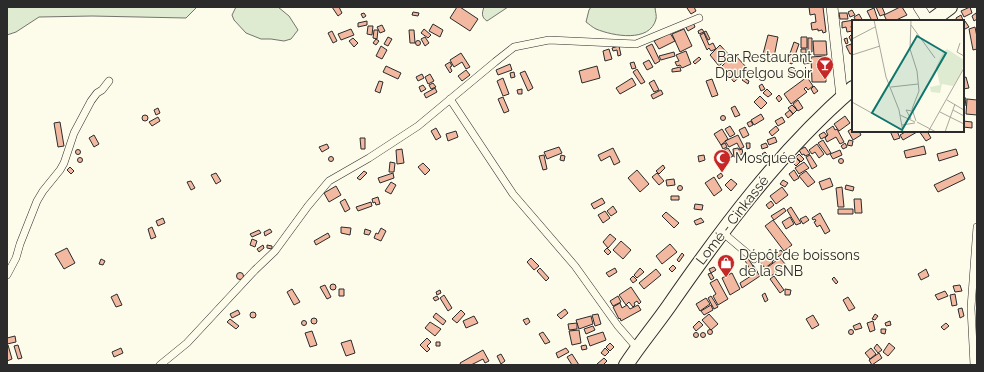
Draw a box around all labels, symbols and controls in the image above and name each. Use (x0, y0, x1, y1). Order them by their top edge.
inset map (852, 20, 964, 132)
place label: Bar Restaurant Dpufelgou Soir (715, 49, 812, 81)
bar icon: Bar Restaurant Dpufelgou Soir (815, 55, 835, 80)
mosque icon: Mosquée (712, 148, 732, 173)
place label: Mosquée (735, 150, 796, 166)
street label: Lomé - Cinkassé (692, 172, 772, 268)
place label: Dépôt de boissons de la SNB (739, 247, 860, 279)
shop icon: Dépôt de boissons de la SNB (716, 253, 736, 278)

